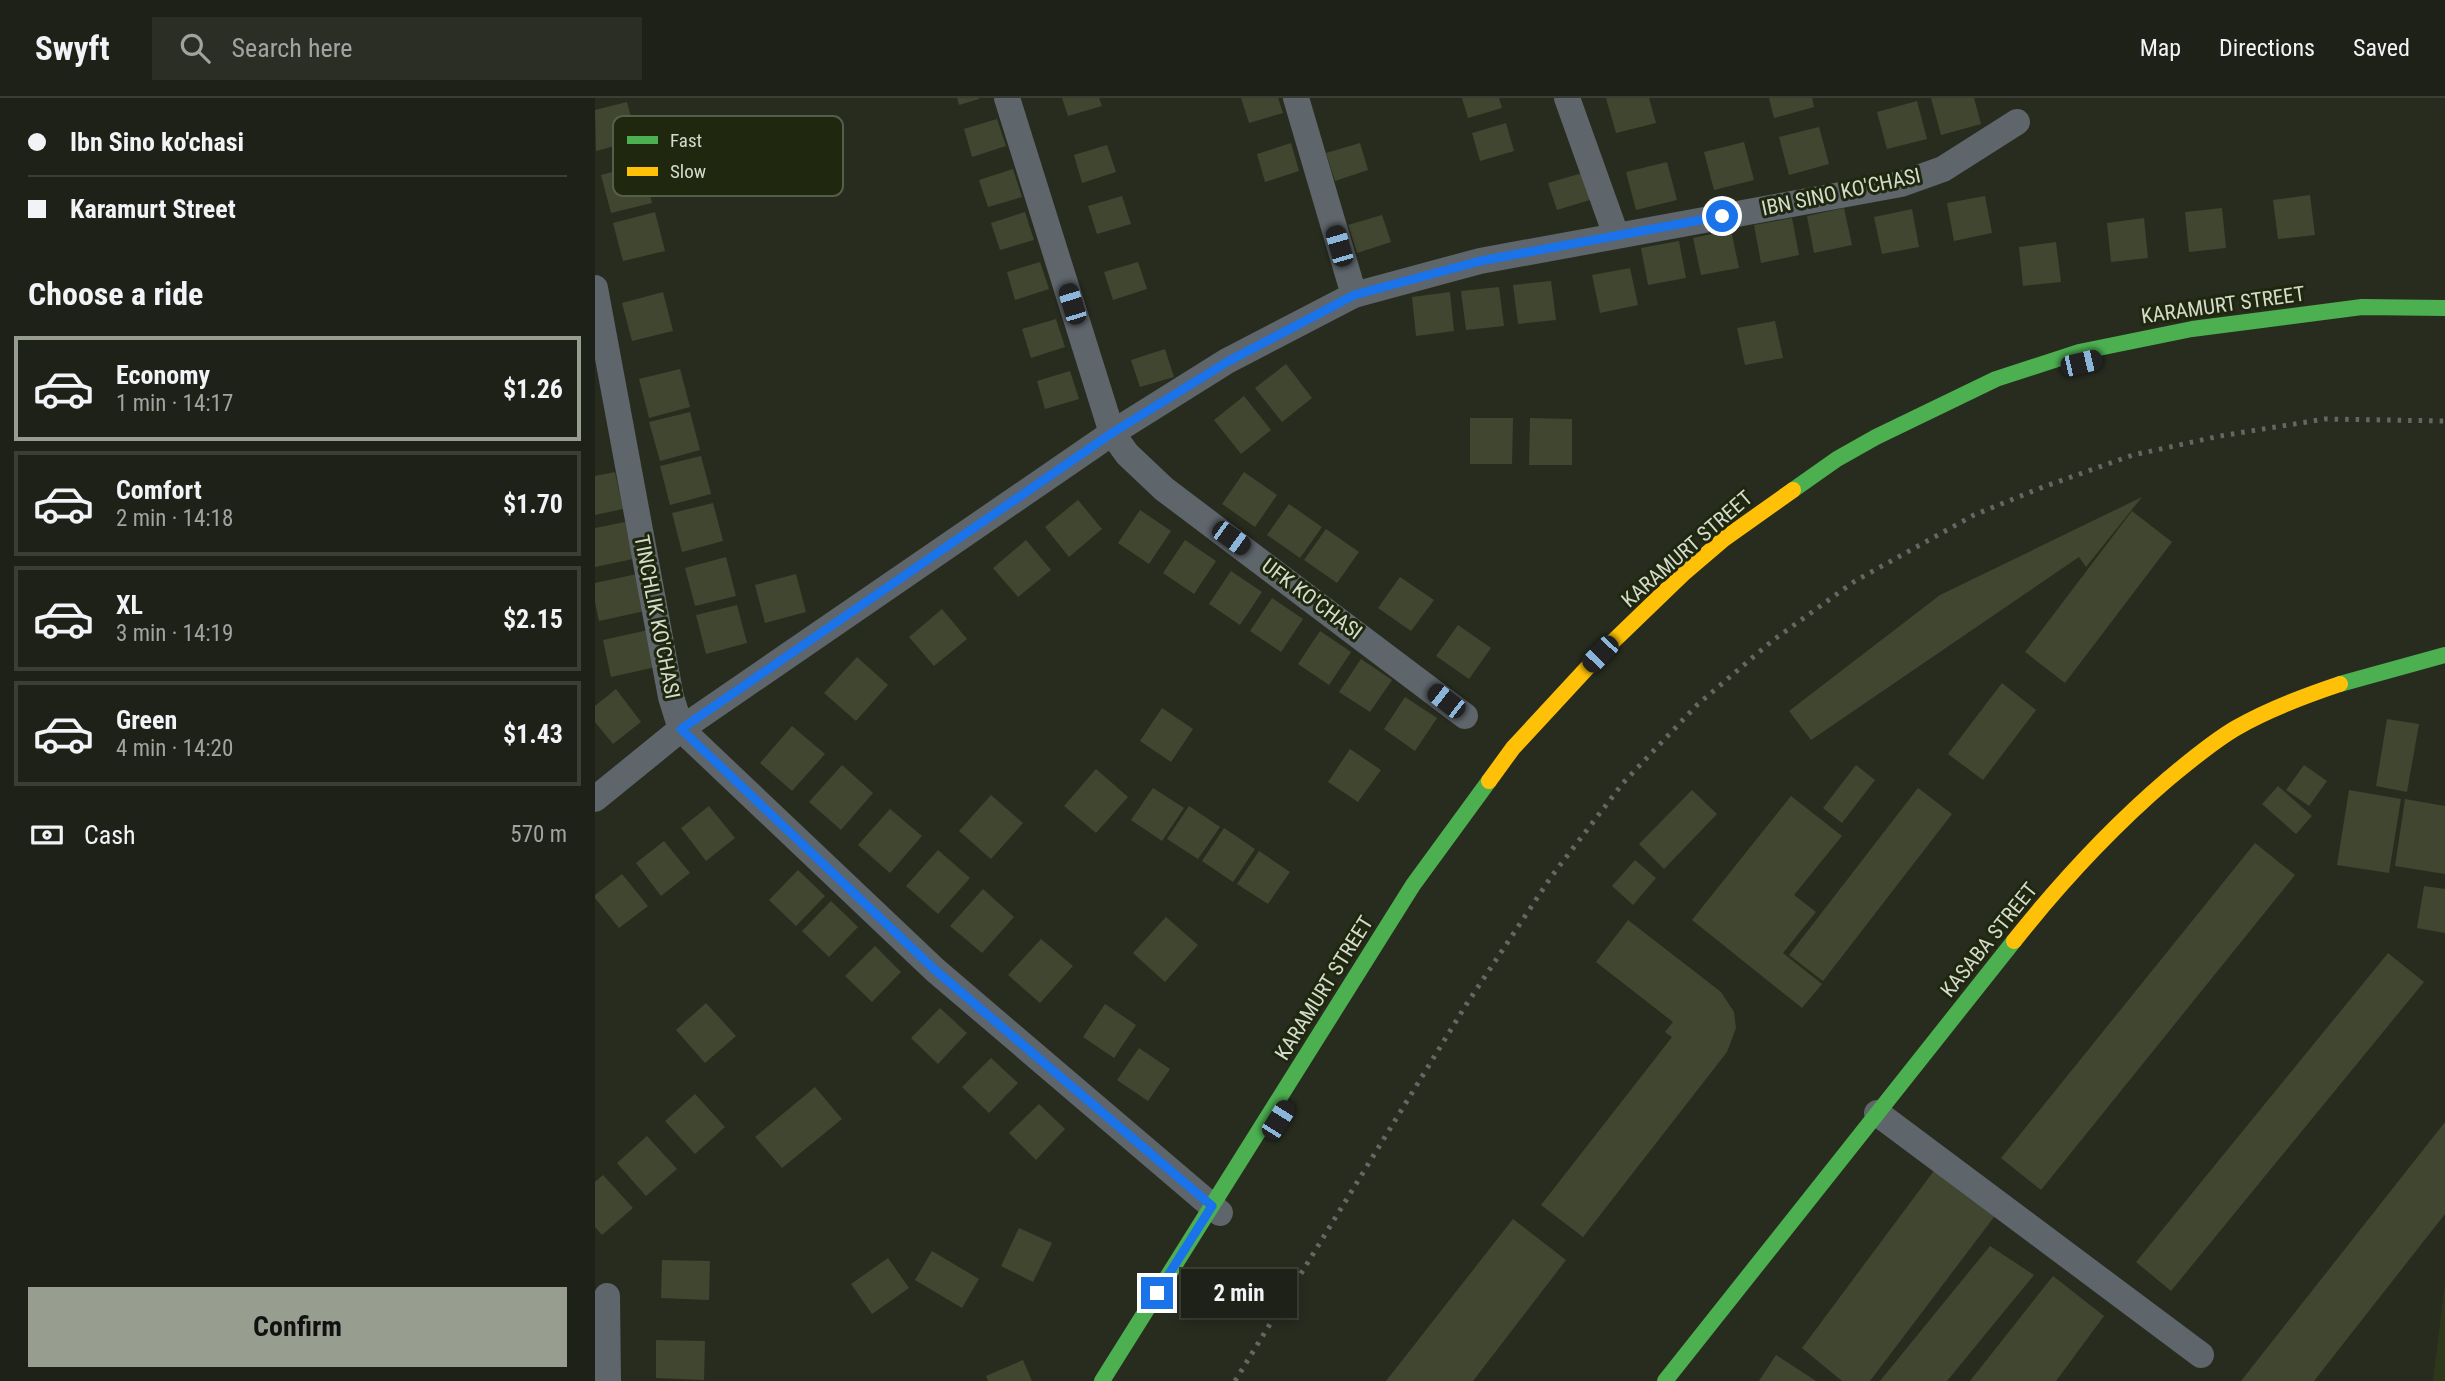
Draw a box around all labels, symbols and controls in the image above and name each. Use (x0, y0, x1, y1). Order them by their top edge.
search box (152, 17, 642, 80)
text: Swyft (35, 29, 110, 68)
icon: search (176, 29, 214, 67)
text: Search here (232, 33, 353, 63)
text: Map (2140, 34, 2181, 62)
text: Directions (2219, 34, 2315, 62)
text: Saved (2353, 34, 2410, 62)
legend (613, 116, 843, 196)
text: Ibn Sino ko'chasi (70, 127, 244, 157)
text: Fast (670, 129, 702, 152)
text: Slow (670, 160, 706, 183)
street label: IBN SINO KO'CHASI (1759, 163, 1923, 221)
text: Karamurt Street (70, 194, 236, 224)
route start (1706, 200, 1738, 232)
car (1324, 223, 1355, 269)
text: Choose a ride (28, 275, 203, 313)
car (1056, 281, 1089, 327)
street label: KARAMURT STREET (2140, 282, 2306, 328)
car (2059, 348, 2104, 378)
icon: car (32, 357, 95, 420)
text: Economy (116, 360, 210, 390)
text: $1.26 (503, 374, 563, 404)
text: 1 min · 14:17 (116, 390, 233, 417)
icon: car (32, 472, 95, 535)
text: Comfort (116, 475, 202, 505)
street label: KARAMURT STREET (1617, 486, 1757, 612)
text: $1.70 (503, 489, 563, 519)
text: 2 min · 14:18 (116, 505, 233, 532)
car (1208, 517, 1255, 559)
street label: TINCHLIK KO'CHASI (629, 533, 685, 701)
street label: UFK KO'CHASI (1257, 554, 1367, 644)
icon: car (32, 587, 95, 650)
text: XL (116, 590, 143, 620)
text: $2.15 (503, 604, 563, 634)
text: 3 min · 14:19 (116, 620, 233, 647)
car (1578, 632, 1623, 676)
car (1423, 680, 1470, 722)
icon: car (32, 702, 95, 765)
text: Green (116, 705, 177, 735)
text: $1.43 (503, 719, 563, 749)
text: 4 min · 14:20 (116, 735, 233, 762)
icon: cash (28, 816, 66, 854)
text: Cash (84, 820, 136, 850)
text: 570 m (510, 821, 567, 848)
street label: KASABA STREET (1936, 878, 2042, 1002)
street label: KARAMURT STREET (1270, 912, 1378, 1064)
car (1258, 1097, 1299, 1143)
callout: 2 min (1181, 1268, 1297, 1318)
route end (1141, 1277, 1173, 1309)
text: 2 min (1213, 1280, 1265, 1307)
button: Confirm (28, 1287, 567, 1367)

